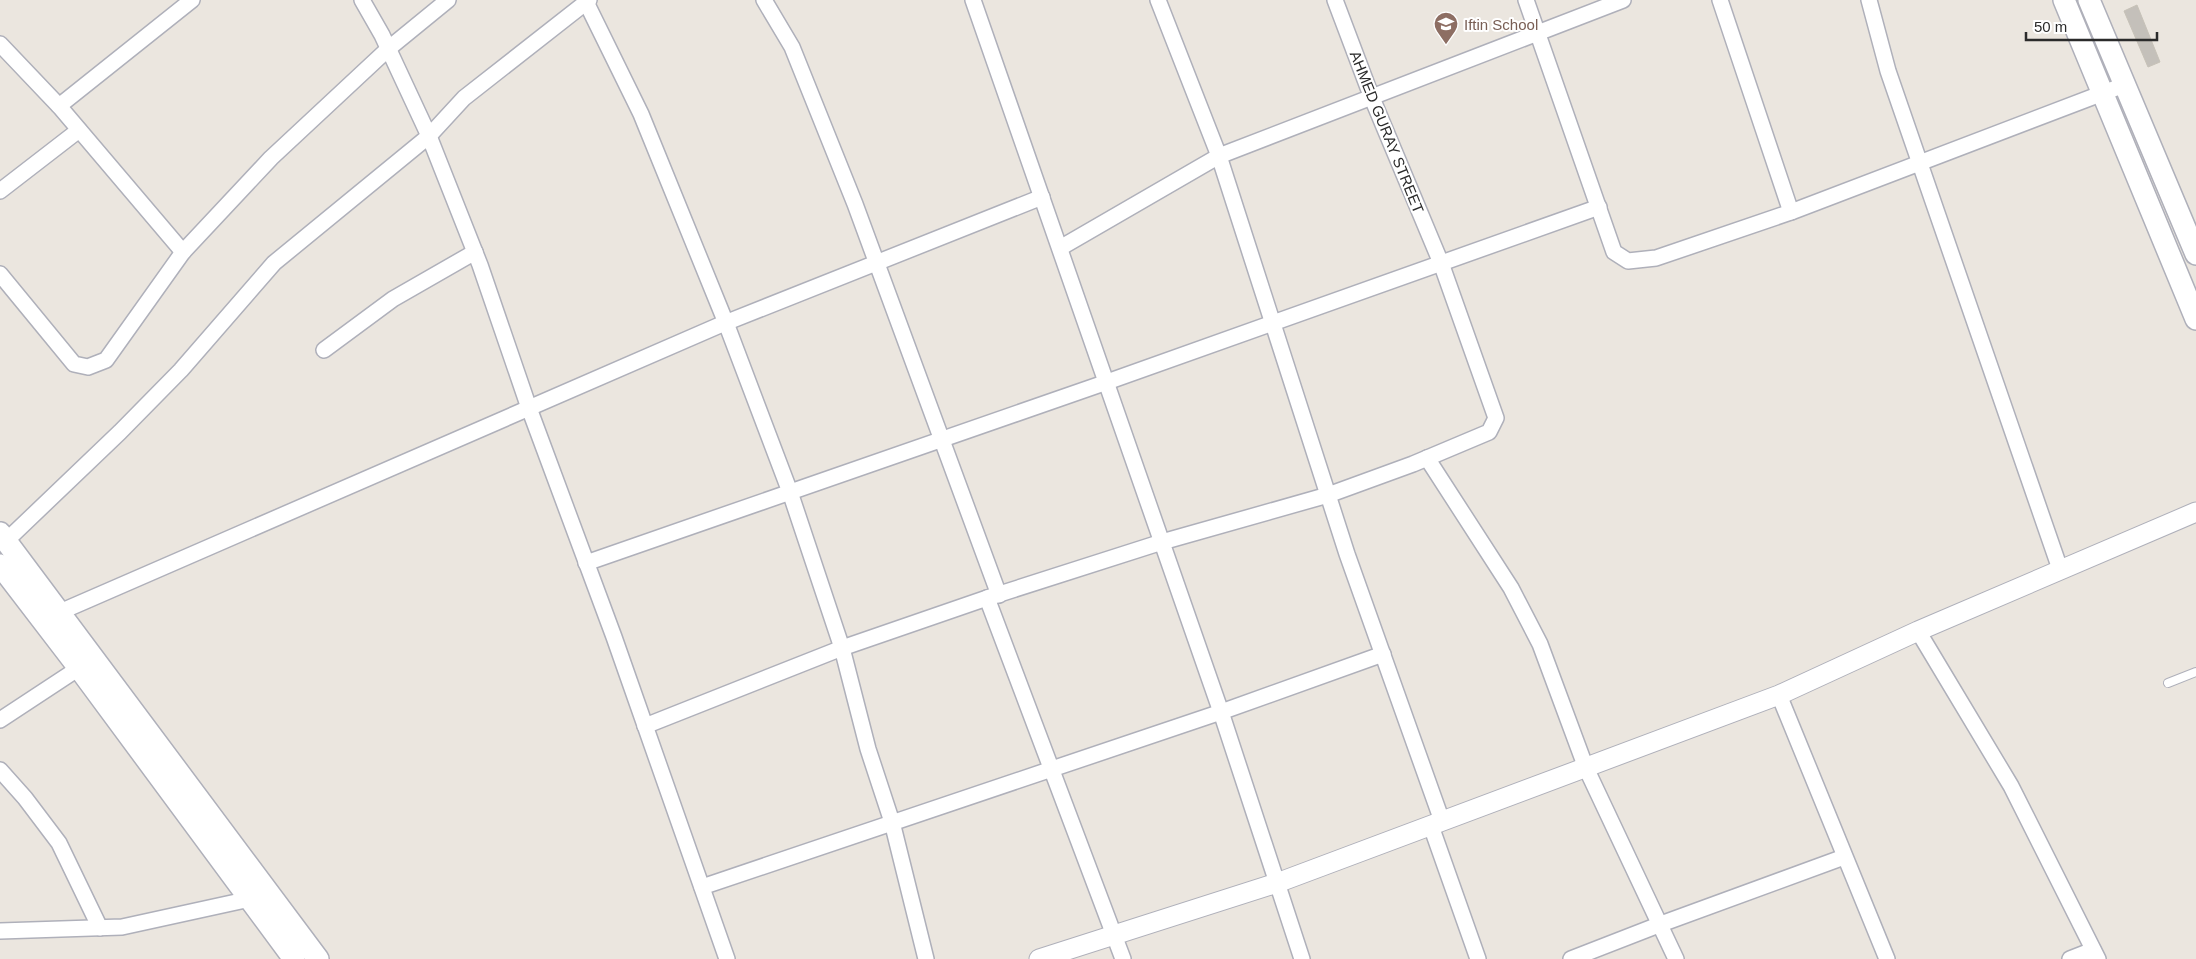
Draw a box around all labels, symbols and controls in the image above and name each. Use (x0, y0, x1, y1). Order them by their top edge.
scale bar (2026, 10, 2157, 42)
school or university icon: Iftin School (1433, 11, 1459, 45)
place label: Iftin School (1464, 16, 1538, 33)
text: 50 m (2034, 18, 2067, 35)
street label: AHMED GURAY STREET (1347, 48, 1427, 216)

